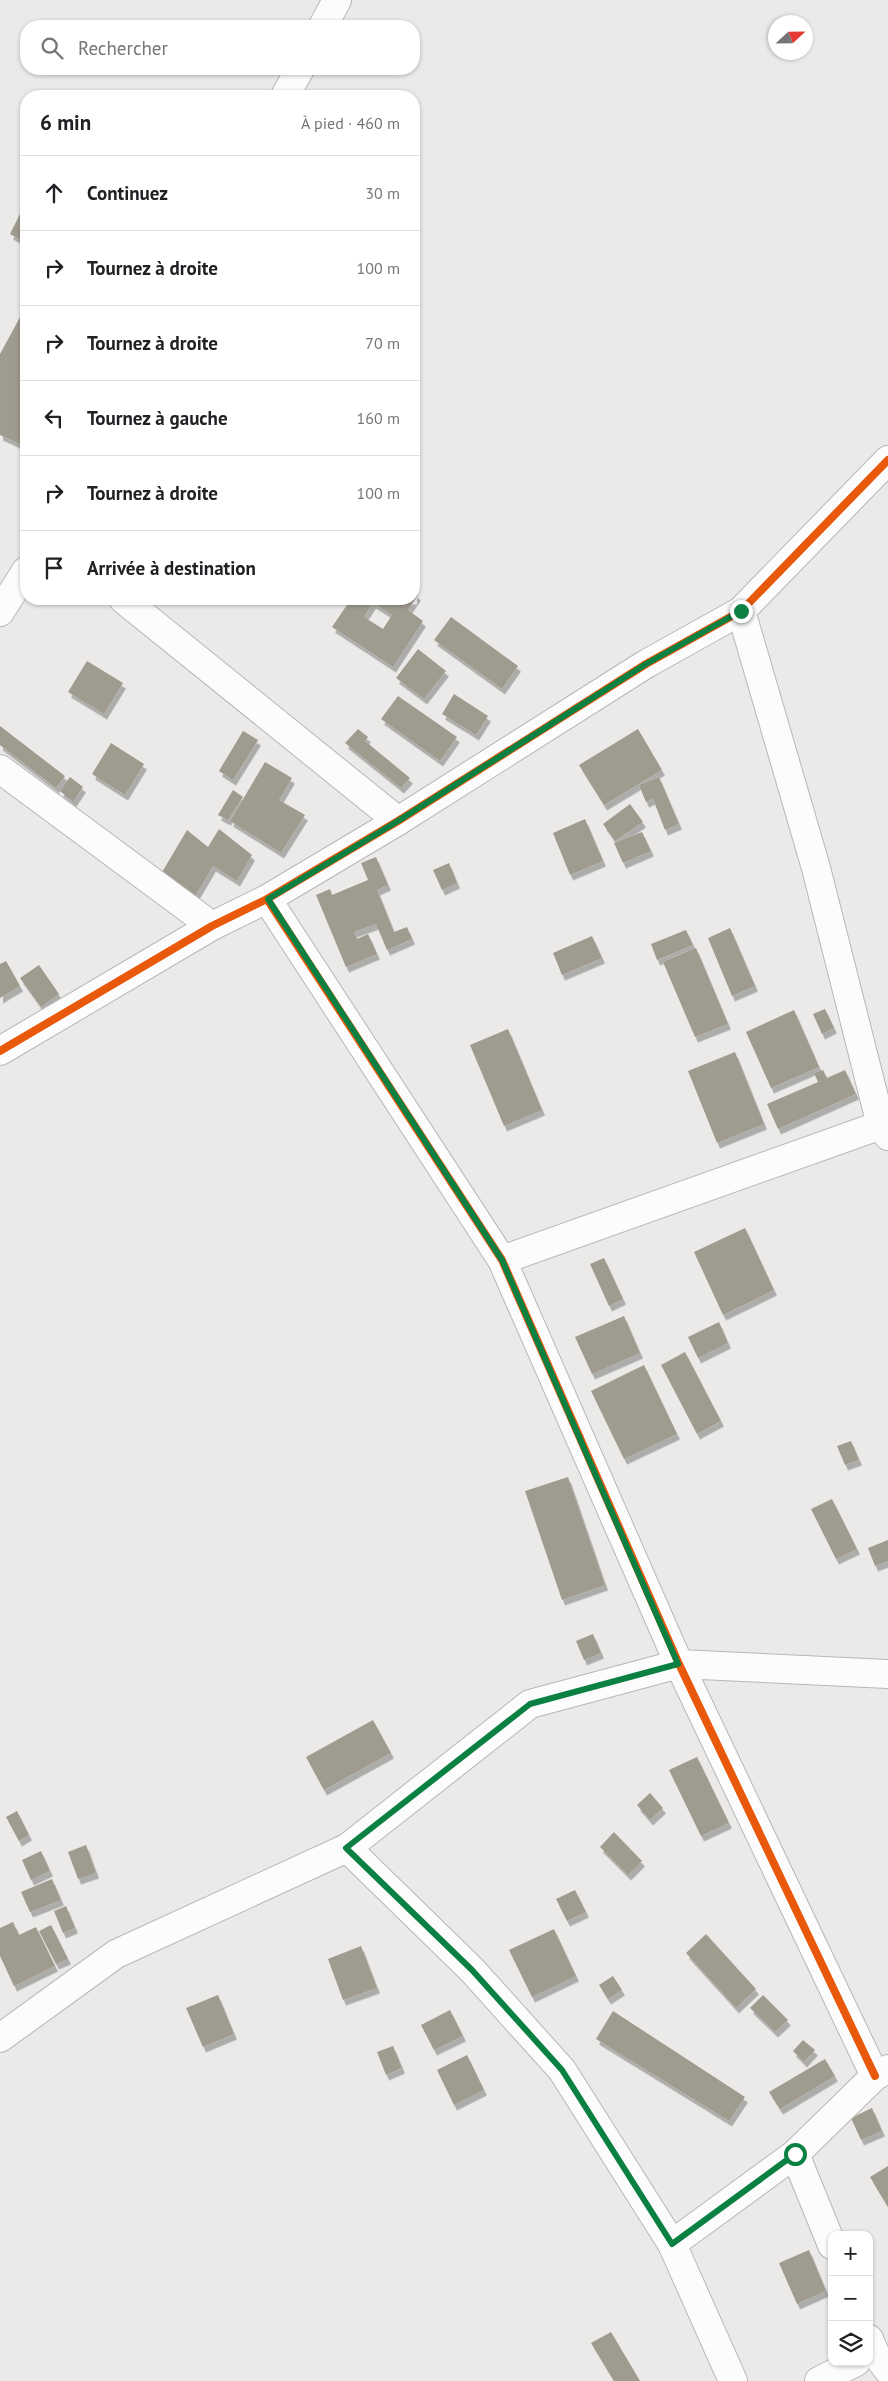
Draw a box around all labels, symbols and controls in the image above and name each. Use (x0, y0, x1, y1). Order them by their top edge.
north arrow (768, 15, 813, 60)
search box (20, 20, 420, 75)
icon: search (38, 34, 66, 62)
text: Rechercher (78, 36, 168, 60)
text: 6 min (40, 109, 91, 136)
text: À pied · 460 m (301, 113, 400, 133)
icon: ahead (40, 179, 68, 207)
text: Continuez (87, 181, 168, 205)
text: 30 m (365, 183, 400, 203)
icon: right (40, 254, 68, 282)
text: Tournez à droite (87, 256, 218, 280)
text: 100 m (357, 258, 400, 278)
icon: right (40, 329, 68, 357)
text: Tournez à droite (87, 331, 218, 355)
text: 70 m (365, 333, 400, 353)
icon: left (40, 404, 68, 432)
text: Tournez à gauche (87, 406, 228, 430)
text: 160 m (357, 408, 400, 428)
icon: right (40, 479, 68, 507)
text: Tournez à droite (87, 481, 218, 505)
text: 100 m (357, 483, 400, 503)
icon: arrive (40, 554, 68, 582)
text: Arrivée à destination (87, 556, 256, 580)
route end (730, 600, 753, 623)
route start (784, 2143, 807, 2166)
map controls (828, 2231, 873, 2366)
button: + (828, 2231, 873, 2276)
button: − (828, 2276, 873, 2321)
button: layers (828, 2321, 873, 2366)

